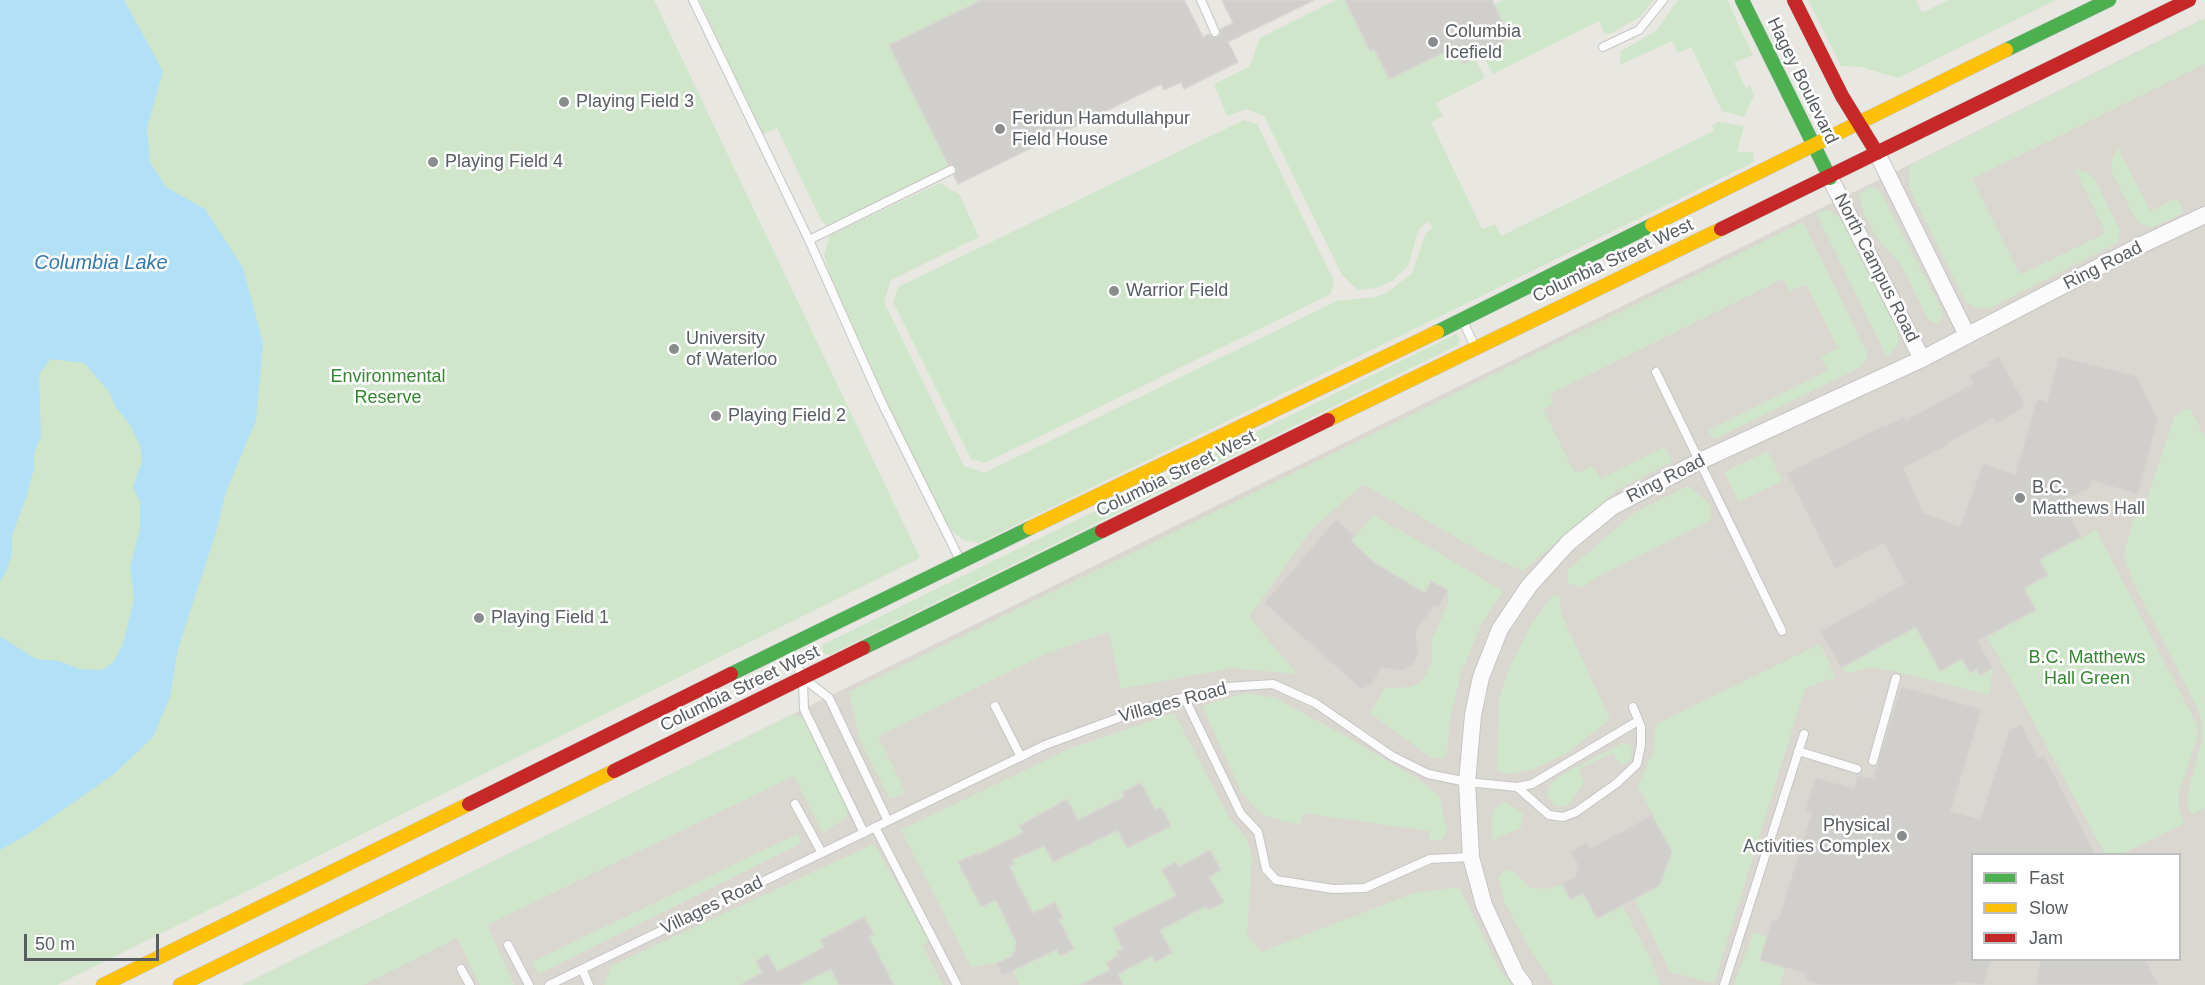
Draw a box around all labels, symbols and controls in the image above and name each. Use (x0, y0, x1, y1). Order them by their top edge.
street label: Hagey Boulevard (1762, 14, 1842, 148)
place label: Columbia Icefield (1445, 21, 1521, 63)
marker: Columbia Icefield (1426, 35, 1440, 49)
place label: Playing Field 3 (576, 91, 694, 113)
marker: Playing Field 3 (557, 95, 571, 109)
place label: Feridun Hamdullahpur Field House (1012, 108, 1190, 150)
marker: Feridun Hamdullahpur Field House (993, 122, 1007, 136)
place label: Playing Field 4 (445, 151, 563, 173)
marker: Playing Field 4 (426, 155, 440, 169)
street label: North Campus Road (1829, 190, 1923, 346)
street label: Columbia Street West (1529, 214, 1697, 308)
street label: Ring Road (2060, 237, 2146, 295)
water label: Columbia Lake (34, 251, 168, 275)
place label: Warrior Field (1126, 280, 1228, 302)
marker: Warrior Field (1107, 284, 1121, 298)
place label: University of Waterloo (686, 328, 777, 370)
marker: University of Waterloo (667, 342, 681, 356)
park label: Environmental Reserve (330, 366, 446, 409)
place label: Playing Field 2 (728, 405, 846, 427)
marker: Playing Field 2 (709, 409, 723, 423)
street label: Columbia Street West (1093, 426, 1259, 522)
street label: Ring Road (1623, 450, 1709, 508)
place label: B.C. Matthews Hall (2032, 477, 2145, 520)
marker: B.C. Matthews Hall (2013, 491, 2027, 505)
place label: Playing Field 1 (491, 607, 609, 629)
marker: Playing Field 1 (472, 611, 486, 625)
street label: Columbia Street West (657, 641, 823, 737)
park label: B.C. Matthews Hall Green (2028, 647, 2146, 690)
street label: Villages Road (1117, 678, 1229, 728)
place label: Physical Activities Complex (1743, 815, 1890, 858)
marker: Physical Activities Complex (1895, 829, 1909, 843)
legend (1971, 853, 2181, 961)
text: Fast (2029, 868, 2064, 888)
street label: Villages Road (657, 872, 767, 940)
text: Slow (2029, 898, 2068, 918)
scale bar (27, 922, 162, 960)
text: Jam (2029, 928, 2063, 948)
text: 50 m (35, 934, 75, 954)

